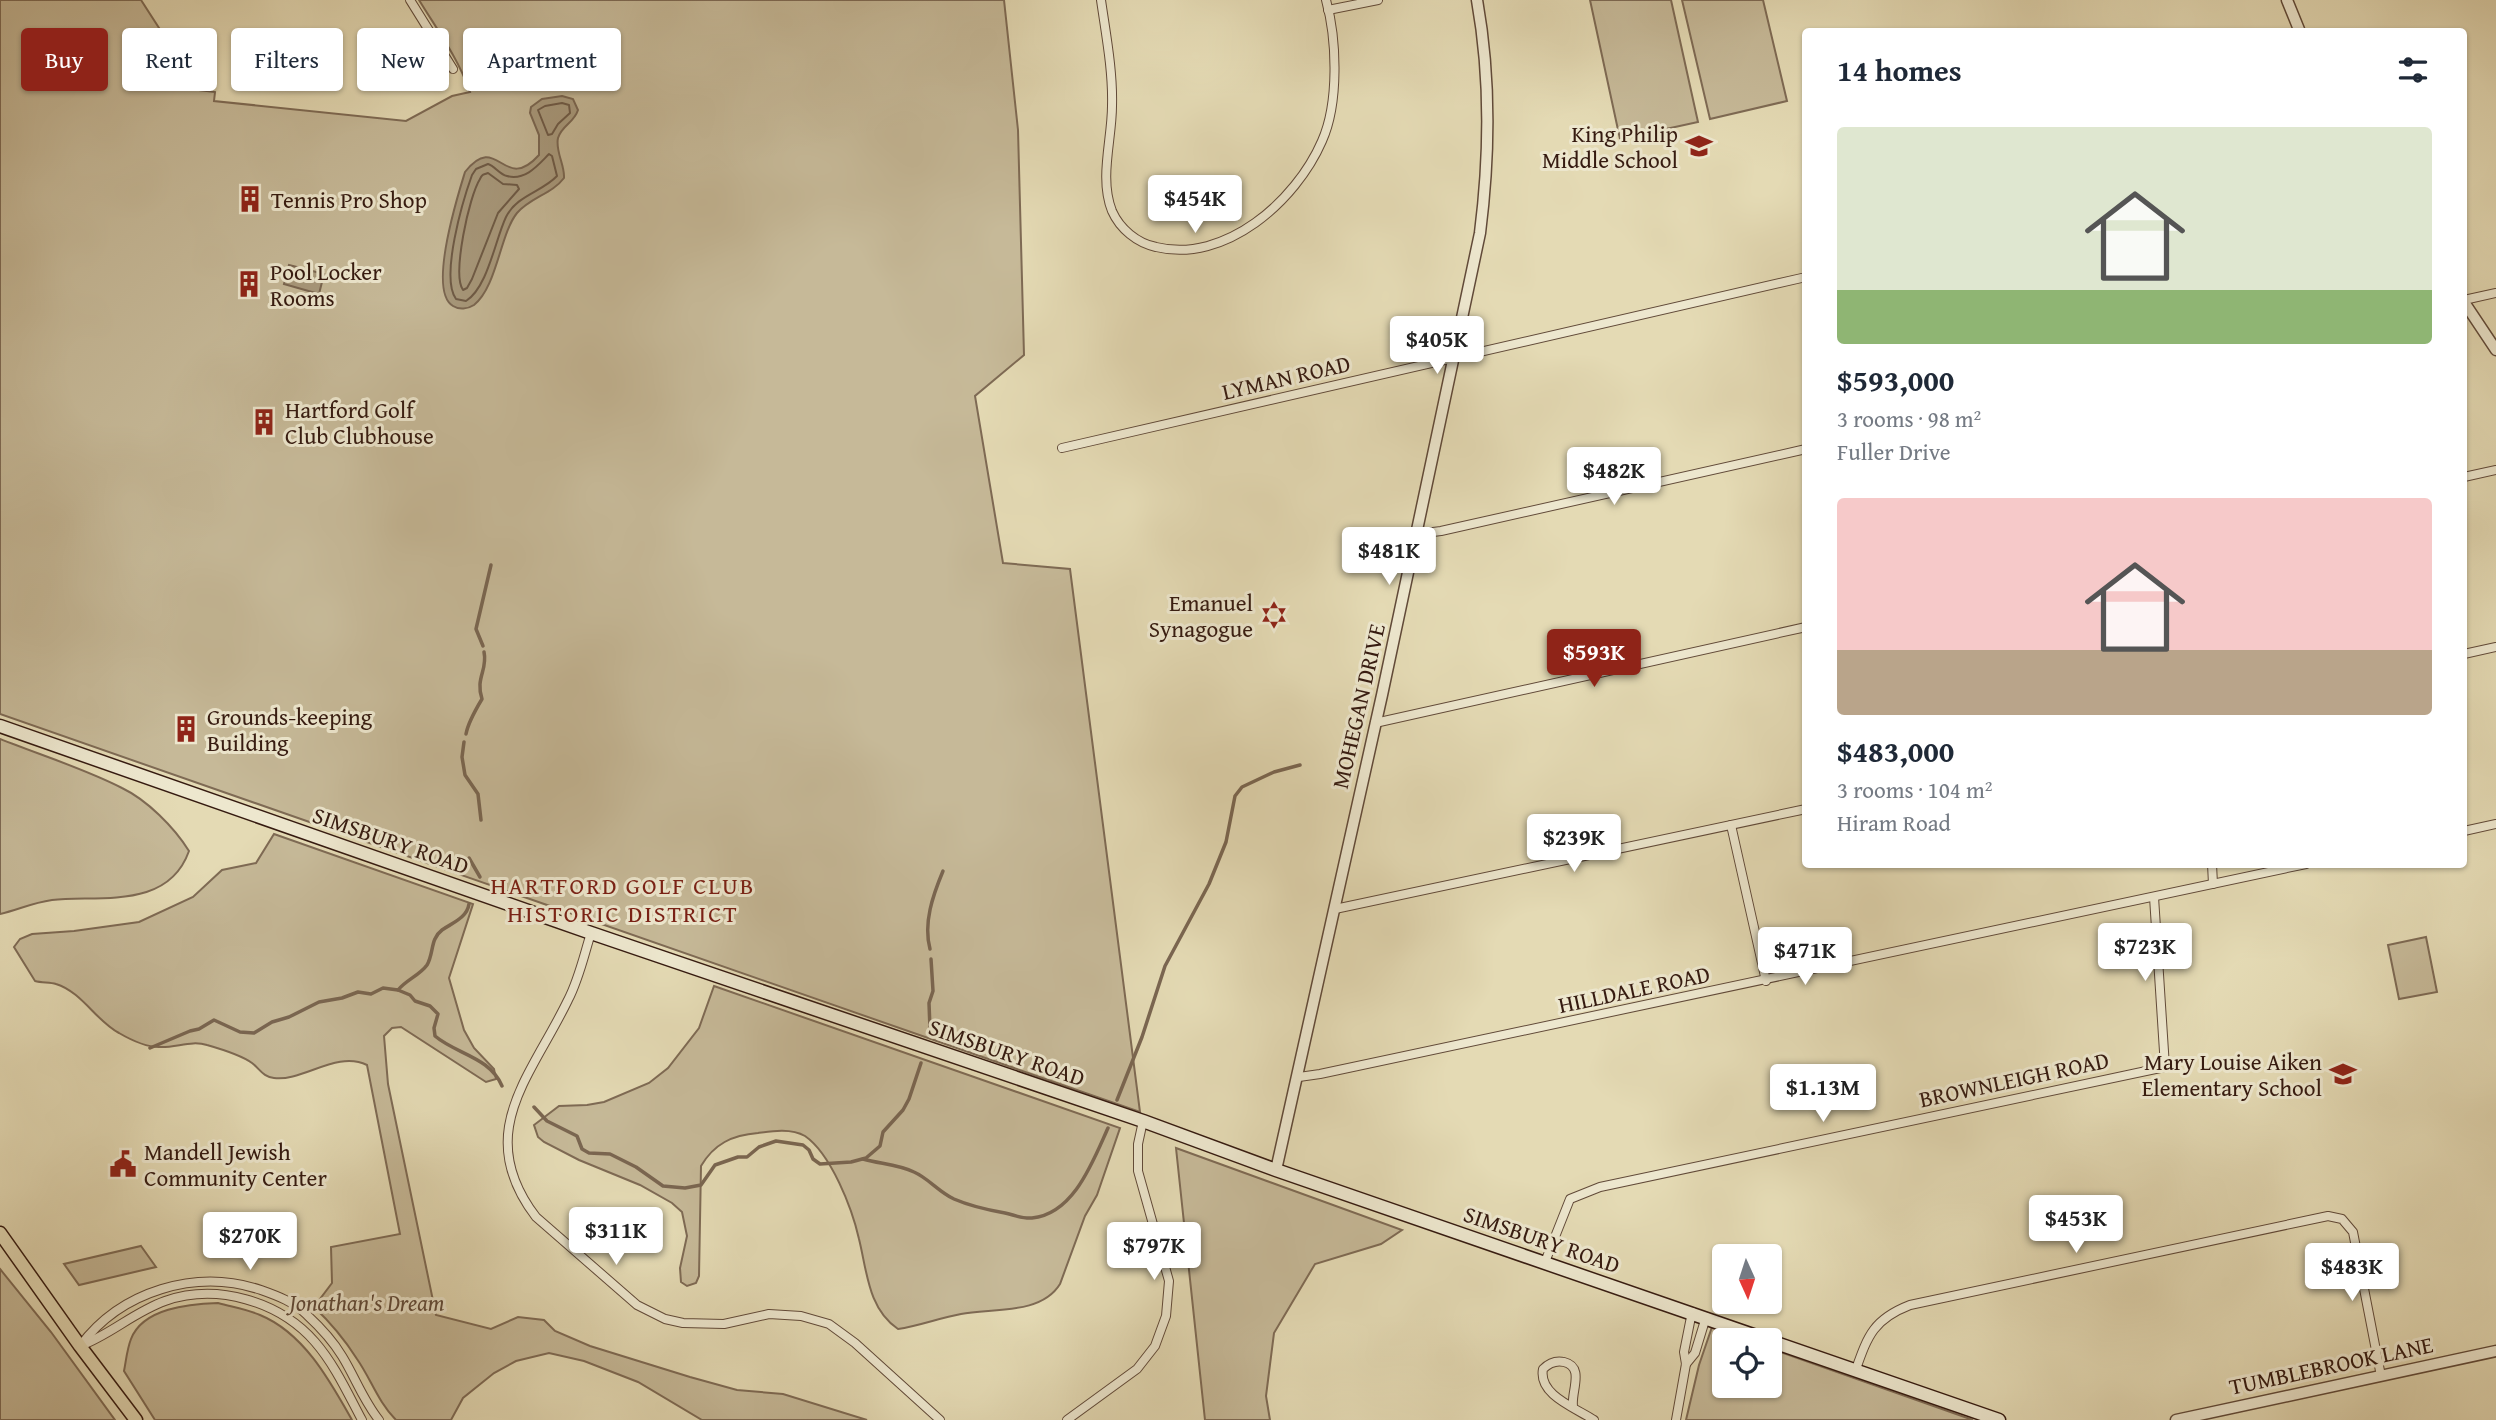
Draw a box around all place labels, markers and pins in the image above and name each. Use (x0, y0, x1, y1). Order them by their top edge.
place label: King Philip Middle School (1542, 117, 1678, 176)
school or university icon: King Philip Middle School (1684, 131, 1714, 161)
pin: $454K (1146, 176, 1244, 235)
place label: Tennis Pro Shop (271, 183, 427, 216)
building icon: Tennis Pro Shop (235, 184, 265, 214)
place label: Pool Locker Rooms (270, 255, 382, 314)
building icon: Pool Locker Rooms (234, 269, 264, 299)
pin: $405K (1388, 316, 1486, 376)
place label: Hartford Golf Club Clubhouse (285, 393, 434, 452)
building icon: Hartford Golf Club Clubhouse (249, 407, 279, 437)
pin: $482K (1565, 448, 1663, 507)
pin: $481K (1340, 528, 1438, 587)
place label: Emanuel Synagogue (1149, 586, 1253, 645)
synagogue icon: Emanuel Synagogue (1259, 600, 1289, 630)
pin: $593K (1545, 630, 1643, 689)
place label: Grounds-keeping Building (207, 700, 373, 759)
building icon: Grounds-keeping Building (171, 714, 201, 744)
pin: $239K (1525, 814, 1623, 874)
pin: $723K (2096, 923, 2194, 983)
pin: $471K (1756, 928, 1854, 987)
place label: Mary Louise Aiken Elementary School (2142, 1045, 2322, 1104)
school or university icon: Mary Louise Aiken Elementary School (2328, 1059, 2358, 1089)
pin: $1.13M (1766, 1064, 1880, 1124)
place label: Mandell Jewish Community Center (144, 1135, 327, 1194)
public building icon: Mandell Jewish Community Center (108, 1149, 138, 1179)
pin: $453K (2027, 1196, 2125, 1255)
pin: $311K (567, 1208, 665, 1267)
pin: $270K (201, 1212, 299, 1272)
pin: $797K (1105, 1222, 1203, 1282)
pin: $483K (2303, 1244, 2401, 1303)

